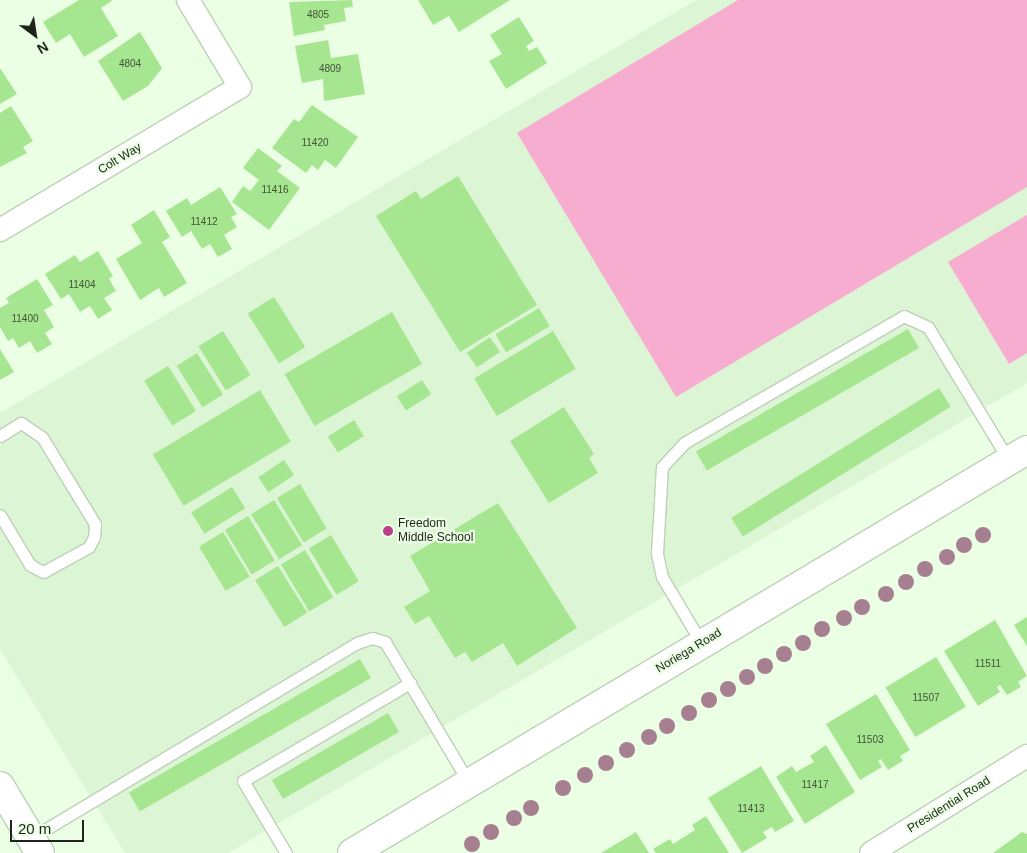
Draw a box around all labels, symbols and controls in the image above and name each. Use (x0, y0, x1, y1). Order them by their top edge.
house number: 4805 (307, 9, 329, 21)
north arrow (10, 10, 60, 60)
text: N (34, 38, 51, 57)
house number: 4804 (119, 58, 141, 70)
house number: 4809 (319, 63, 341, 75)
house number: 11420 (301, 137, 329, 149)
street label: Colt Way (96, 140, 144, 178)
house number: 11416 (261, 184, 289, 196)
house number: 11412 (190, 216, 218, 228)
house number: 11404 (68, 279, 96, 291)
house number: 11400 (11, 313, 39, 325)
place label: Freedom Middle School (398, 517, 473, 545)
marker: Freedom Middle School (382, 525, 394, 537)
street label: Noriega Road (654, 626, 724, 676)
house number: 11511 (975, 658, 1001, 670)
house number: 11507 (912, 692, 940, 704)
house number: 11503 (856, 734, 884, 746)
street label: Presidential Road (905, 774, 993, 836)
house number: 11417 (801, 779, 829, 791)
house number: 11413 (737, 803, 765, 815)
scale bar (12, 810, 86, 842)
text: 20 m (18, 820, 51, 837)

